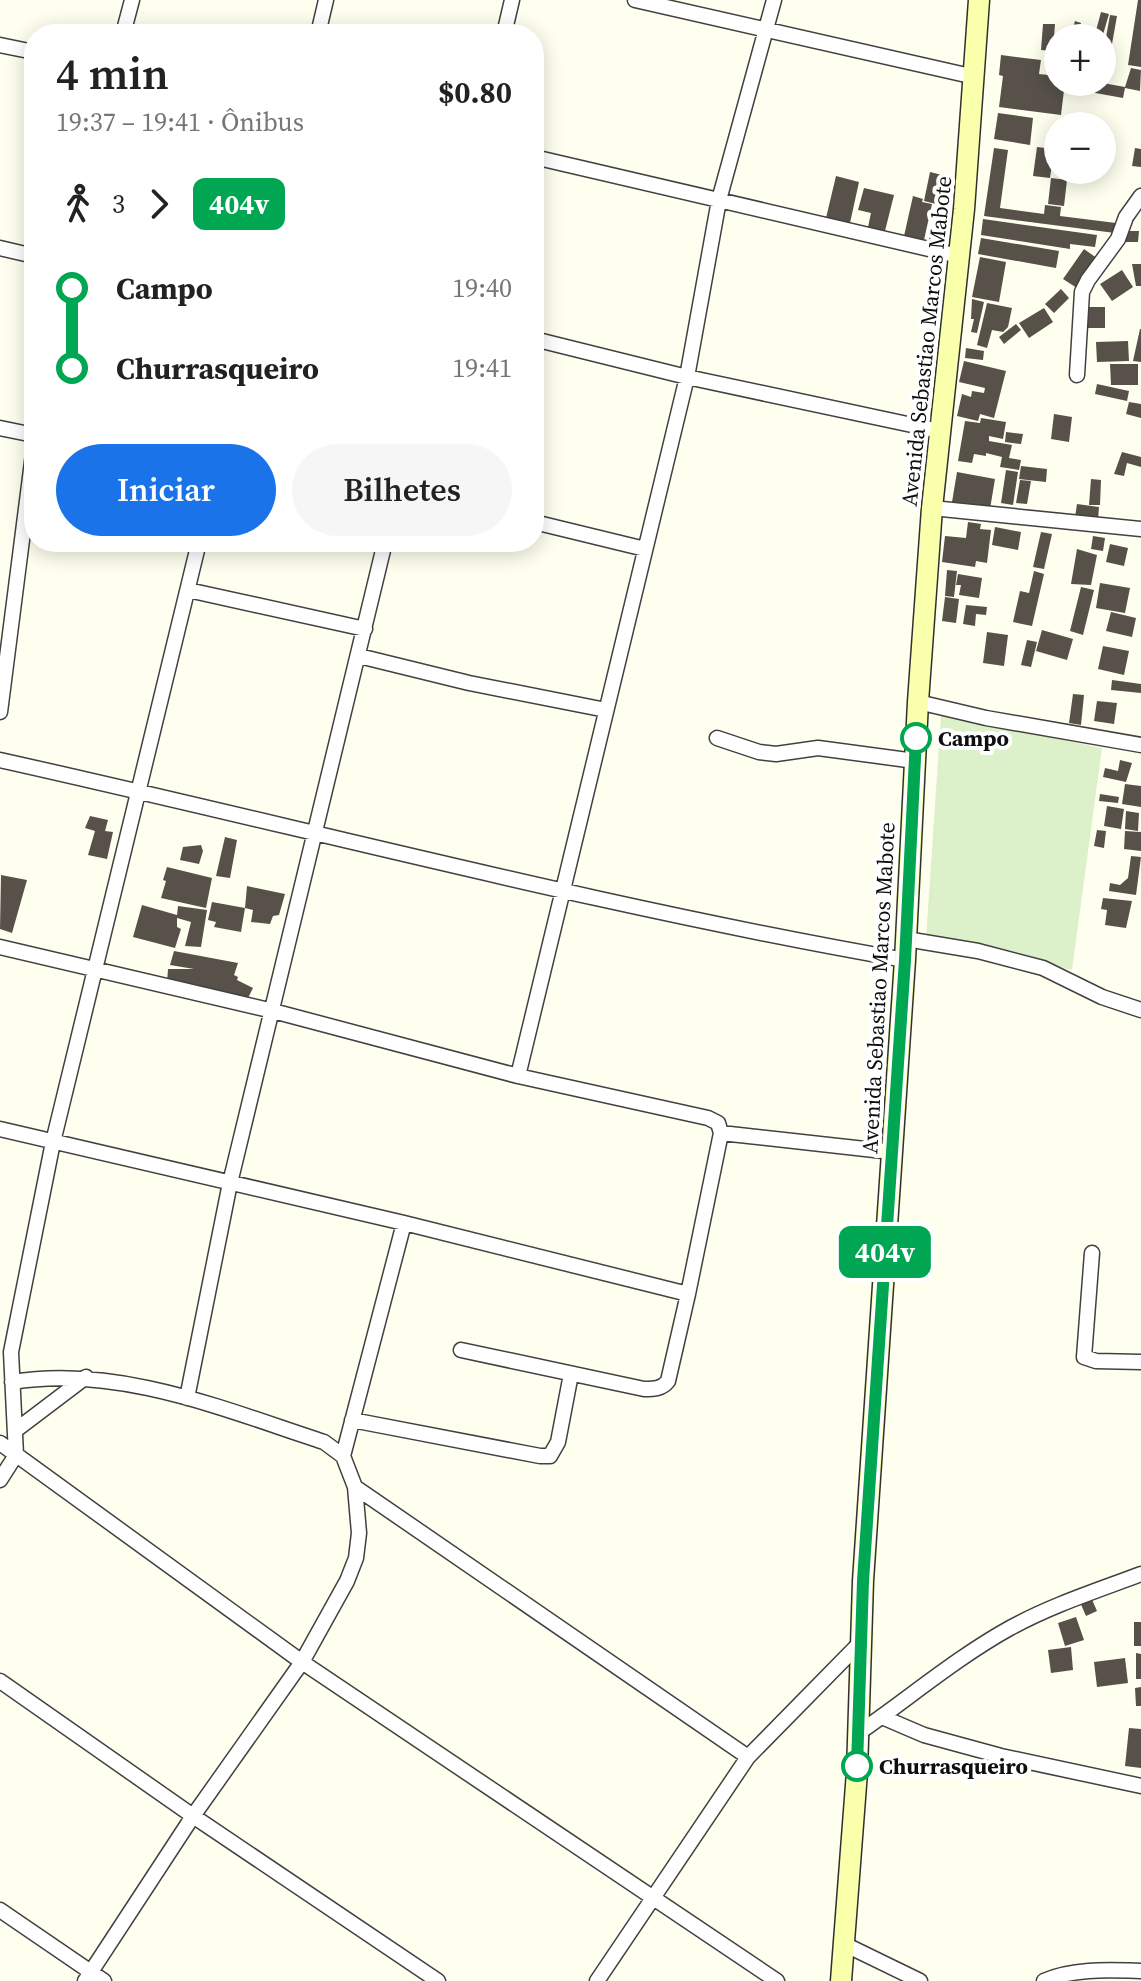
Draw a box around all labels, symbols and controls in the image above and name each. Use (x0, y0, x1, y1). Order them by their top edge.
map controls (1044, 24, 1116, 184)
button: + (1044, 24, 1116, 96)
text: 4 min (56, 43, 169, 104)
text: $0.80 (438, 72, 512, 113)
text: 19:37 – 19:41 · Ônibus (56, 104, 304, 140)
button: − (1044, 112, 1116, 184)
street label: Avenida Sebastiao Marcos Mabote (894, 174, 958, 508)
icon: walk (56, 182, 100, 226)
icon: forward (137, 182, 181, 226)
text: 404v (209, 185, 269, 223)
text: 3 (112, 186, 125, 222)
text: Campo (116, 268, 213, 309)
text: 19:40 (452, 270, 512, 306)
text: Churrasqueiro (116, 348, 319, 389)
text: 19:41 (452, 350, 512, 386)
button: Iniciar (56, 444, 276, 536)
button: Bilhetes (292, 444, 512, 536)
marker: Campo (901, 723, 931, 753)
place label: Campo (938, 723, 1009, 753)
street label: Avenida Sebastiao Marcos Mabote (854, 821, 902, 1155)
line badge: 404v (829, 1226, 941, 1278)
text: 404v (855, 1233, 915, 1271)
marker: Churrasqueiro (842, 1751, 872, 1781)
place label: Churrasqueiro (879, 1751, 1028, 1781)

